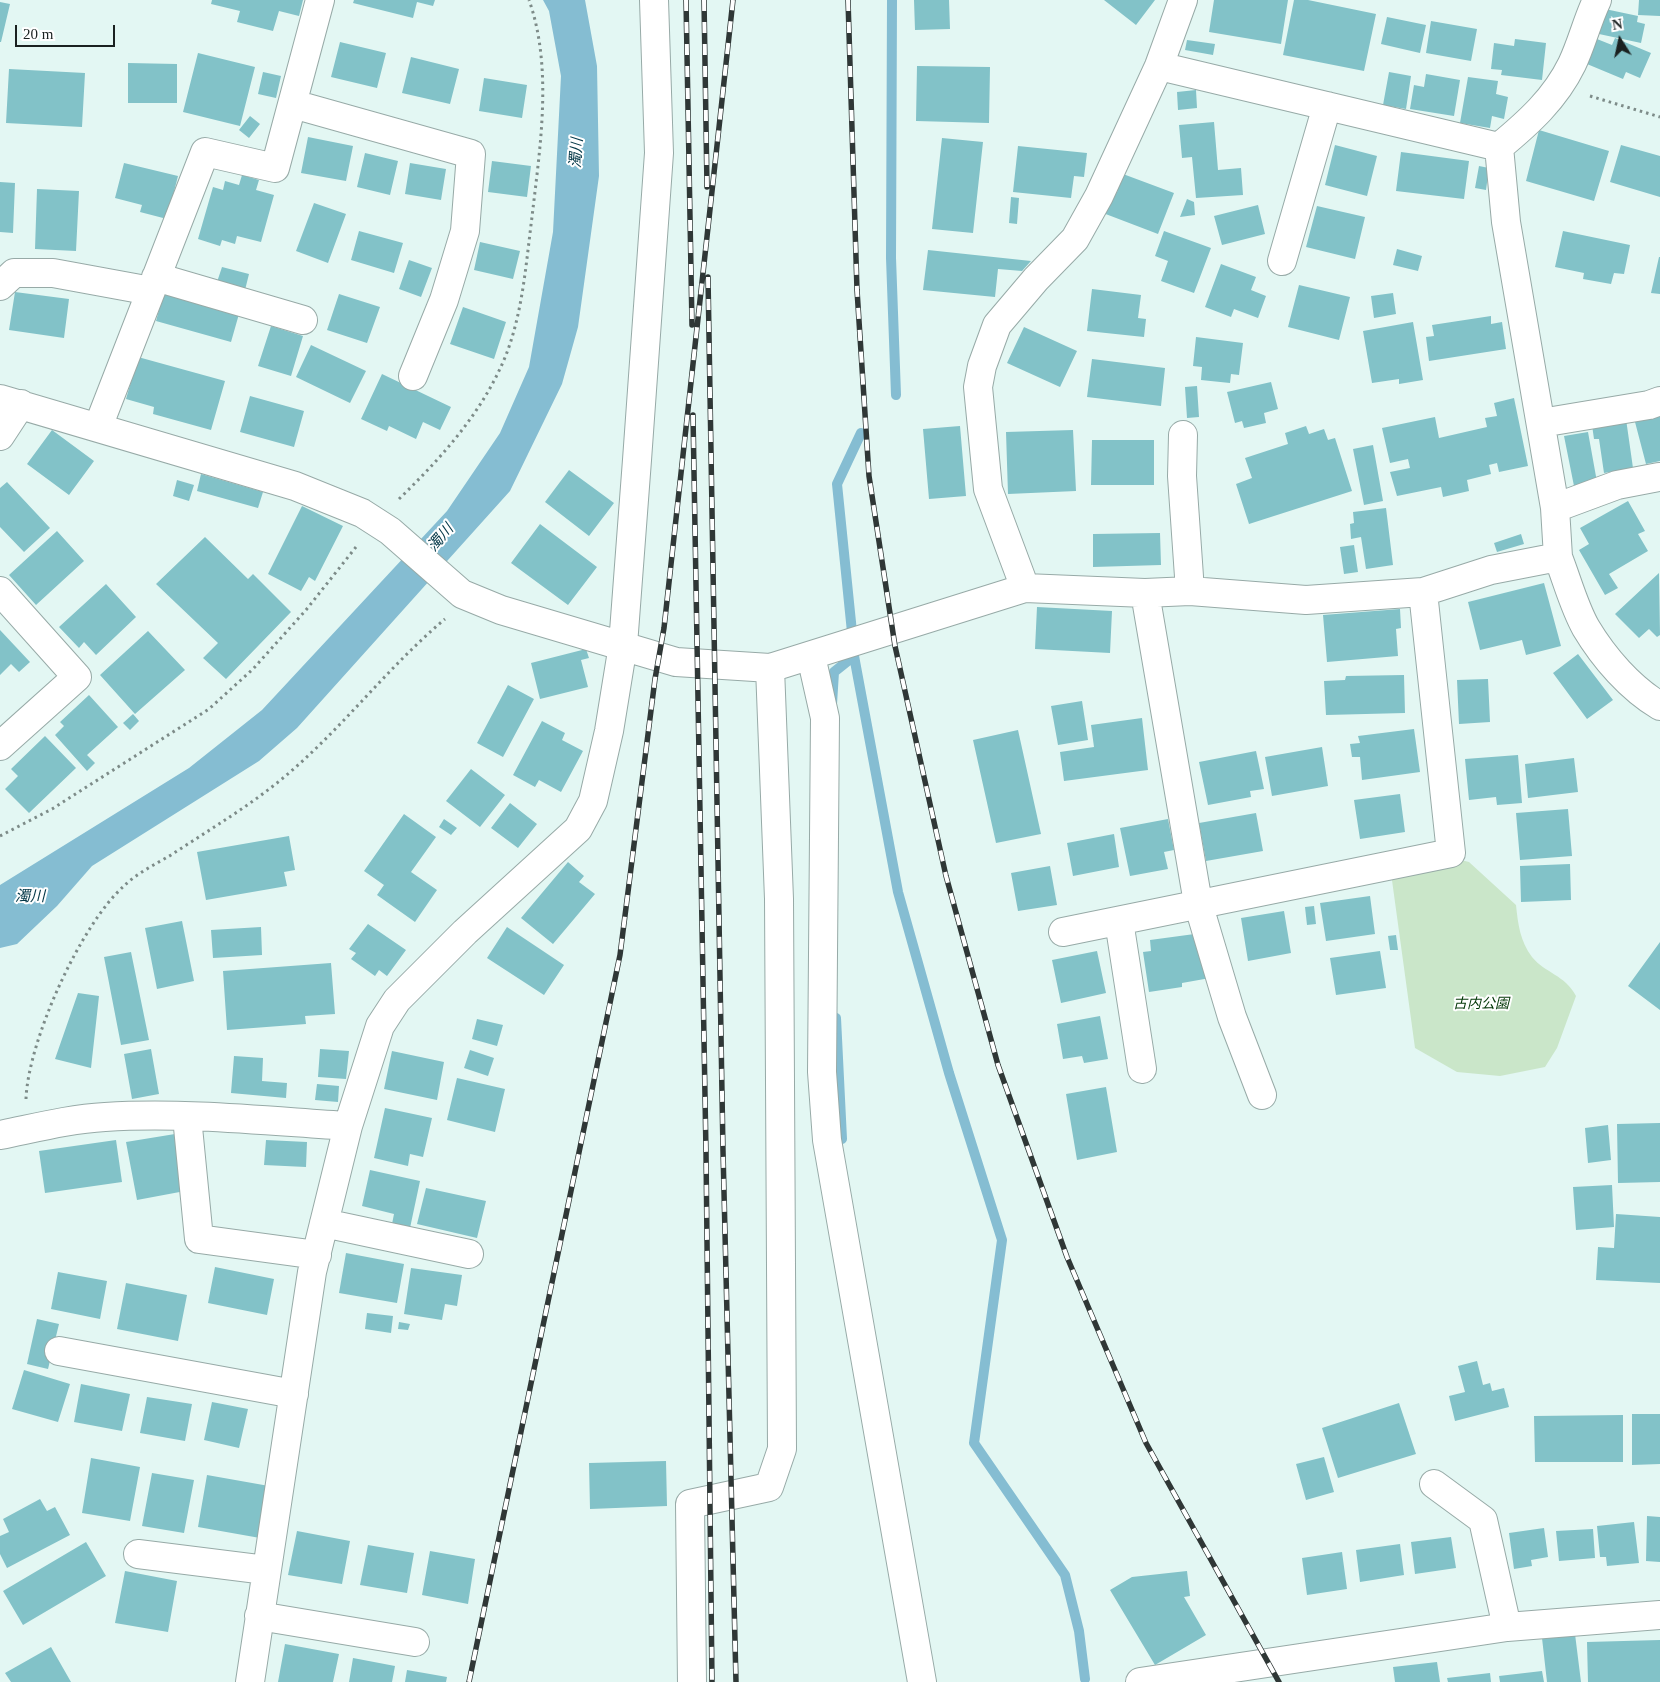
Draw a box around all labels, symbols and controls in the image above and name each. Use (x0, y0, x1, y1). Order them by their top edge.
scale bar (18, 15, 118, 47)
north arrow (1595, 15, 1645, 65)
text: N (1611, 16, 1624, 33)
text: 20 m (23, 26, 53, 42)
water label: 濁川 (567, 137, 587, 169)
water label: 濁川 (424, 521, 458, 555)
water label: 濁川 (15, 888, 45, 906)
park label: 古内公園 (1453, 996, 1509, 1012)

